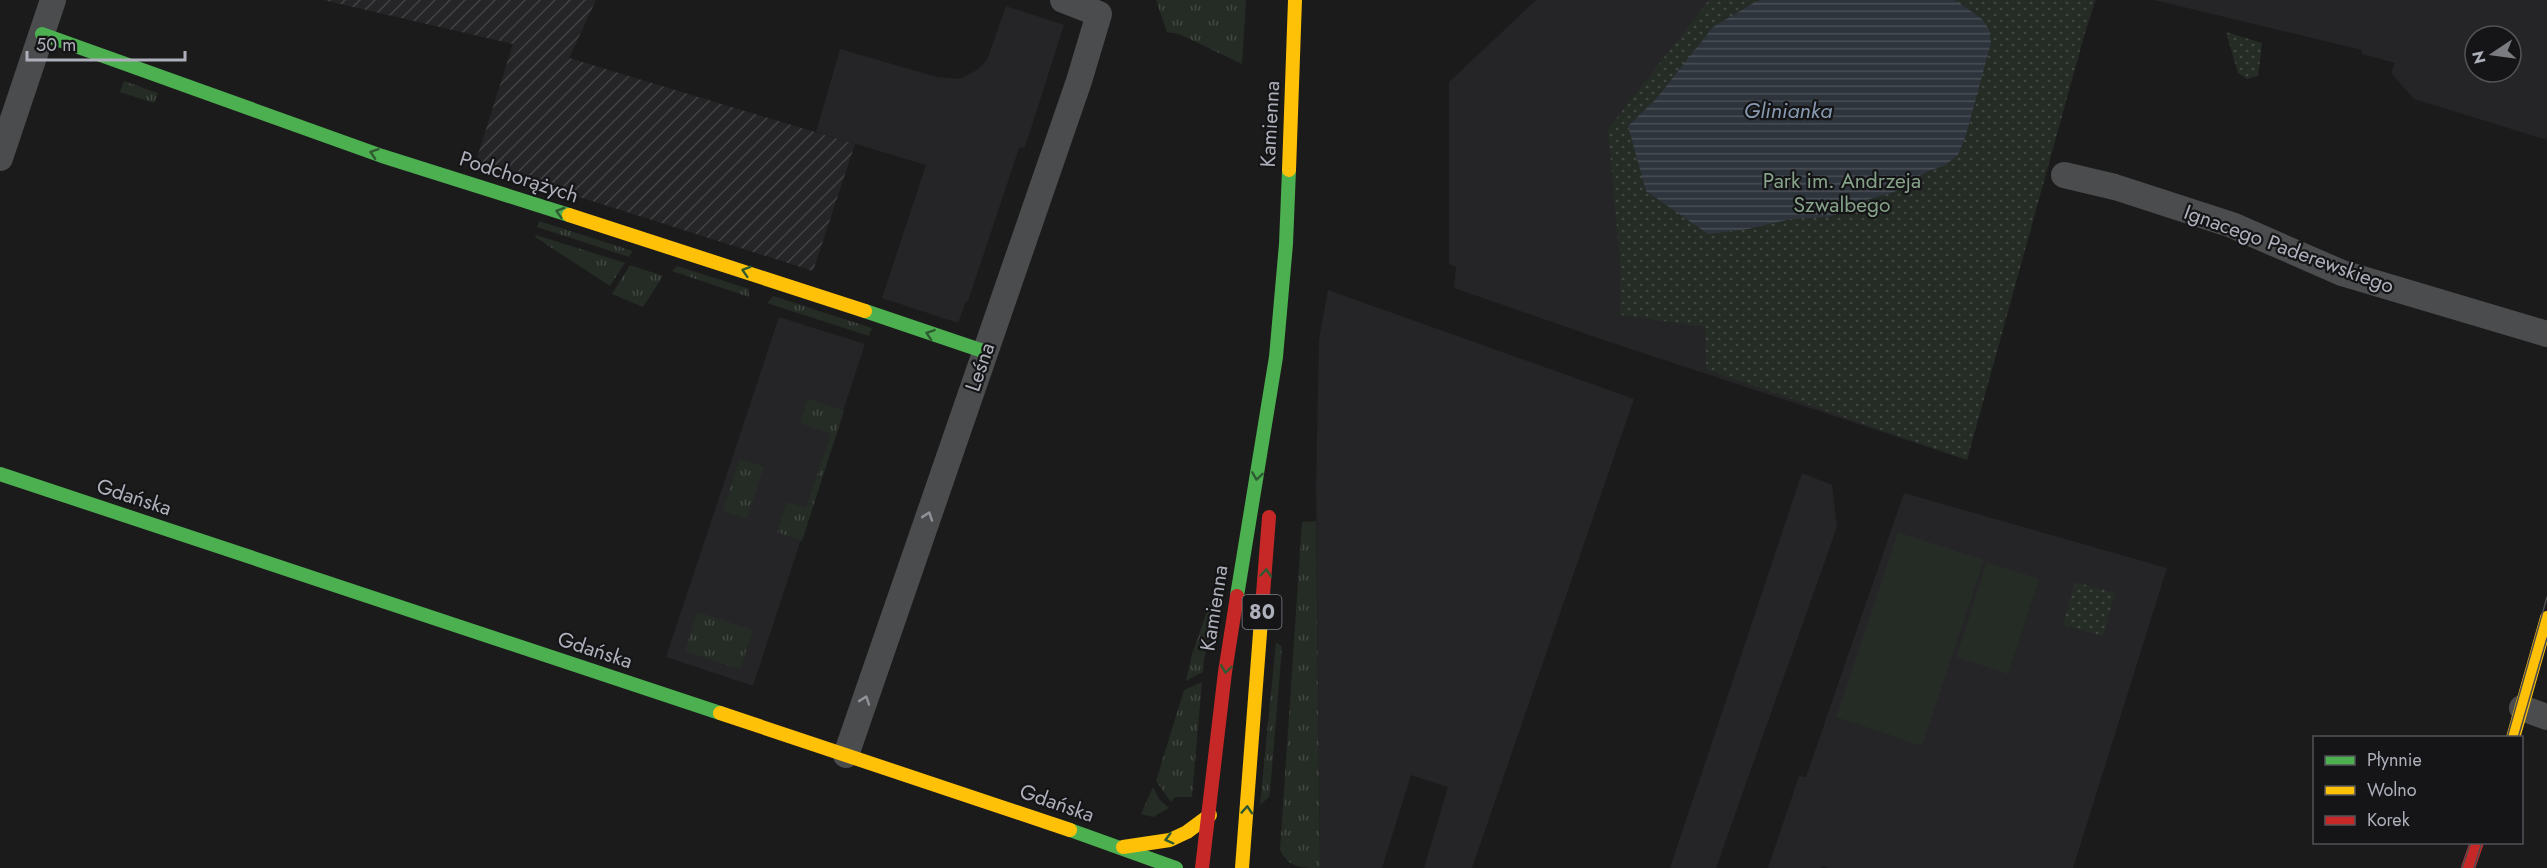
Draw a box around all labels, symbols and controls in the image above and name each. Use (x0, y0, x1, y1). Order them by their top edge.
scale bar (27, 24, 184, 62)
north arrow (2463, 24, 2523, 84)
text: 50 m (36, 32, 76, 58)
text: N (2466, 48, 2492, 66)
street label: Kamienna (1253, 80, 1287, 168)
water label: Glinianka (1744, 94, 1832, 126)
street label: Podchorążych (455, 144, 583, 210)
one-way arrow (369, 147, 380, 160)
park label: Park im. Andrzeja Szwalbego (1763, 166, 1921, 220)
street label: Ignacego Paderewskiego (2180, 197, 2398, 301)
one-way arrow (555, 207, 566, 219)
one-way arrow (741, 266, 752, 278)
one-way arrow (925, 328, 936, 341)
street label: Leśna (958, 339, 1002, 395)
street label: Gdańska (93, 471, 175, 523)
one-way arrow (1251, 472, 1263, 481)
one-way arrow (921, 511, 934, 522)
street label: Kamienna (1192, 563, 1236, 653)
one-way arrow (1259, 569, 1272, 578)
road number: 80 (1242, 595, 1282, 629)
street label: Gdańska (554, 624, 636, 676)
one-way arrow (1221, 664, 1233, 674)
one-way arrow (858, 695, 870, 706)
legend (2313, 736, 2523, 844)
text: Płynnie (2367, 747, 2422, 773)
street label: Gdańska (1016, 776, 1098, 830)
text: Wolno (2367, 777, 2417, 803)
one-way arrow (1240, 805, 1253, 814)
text: Korek (2367, 807, 2410, 833)
one-way arrow (1164, 832, 1175, 844)

